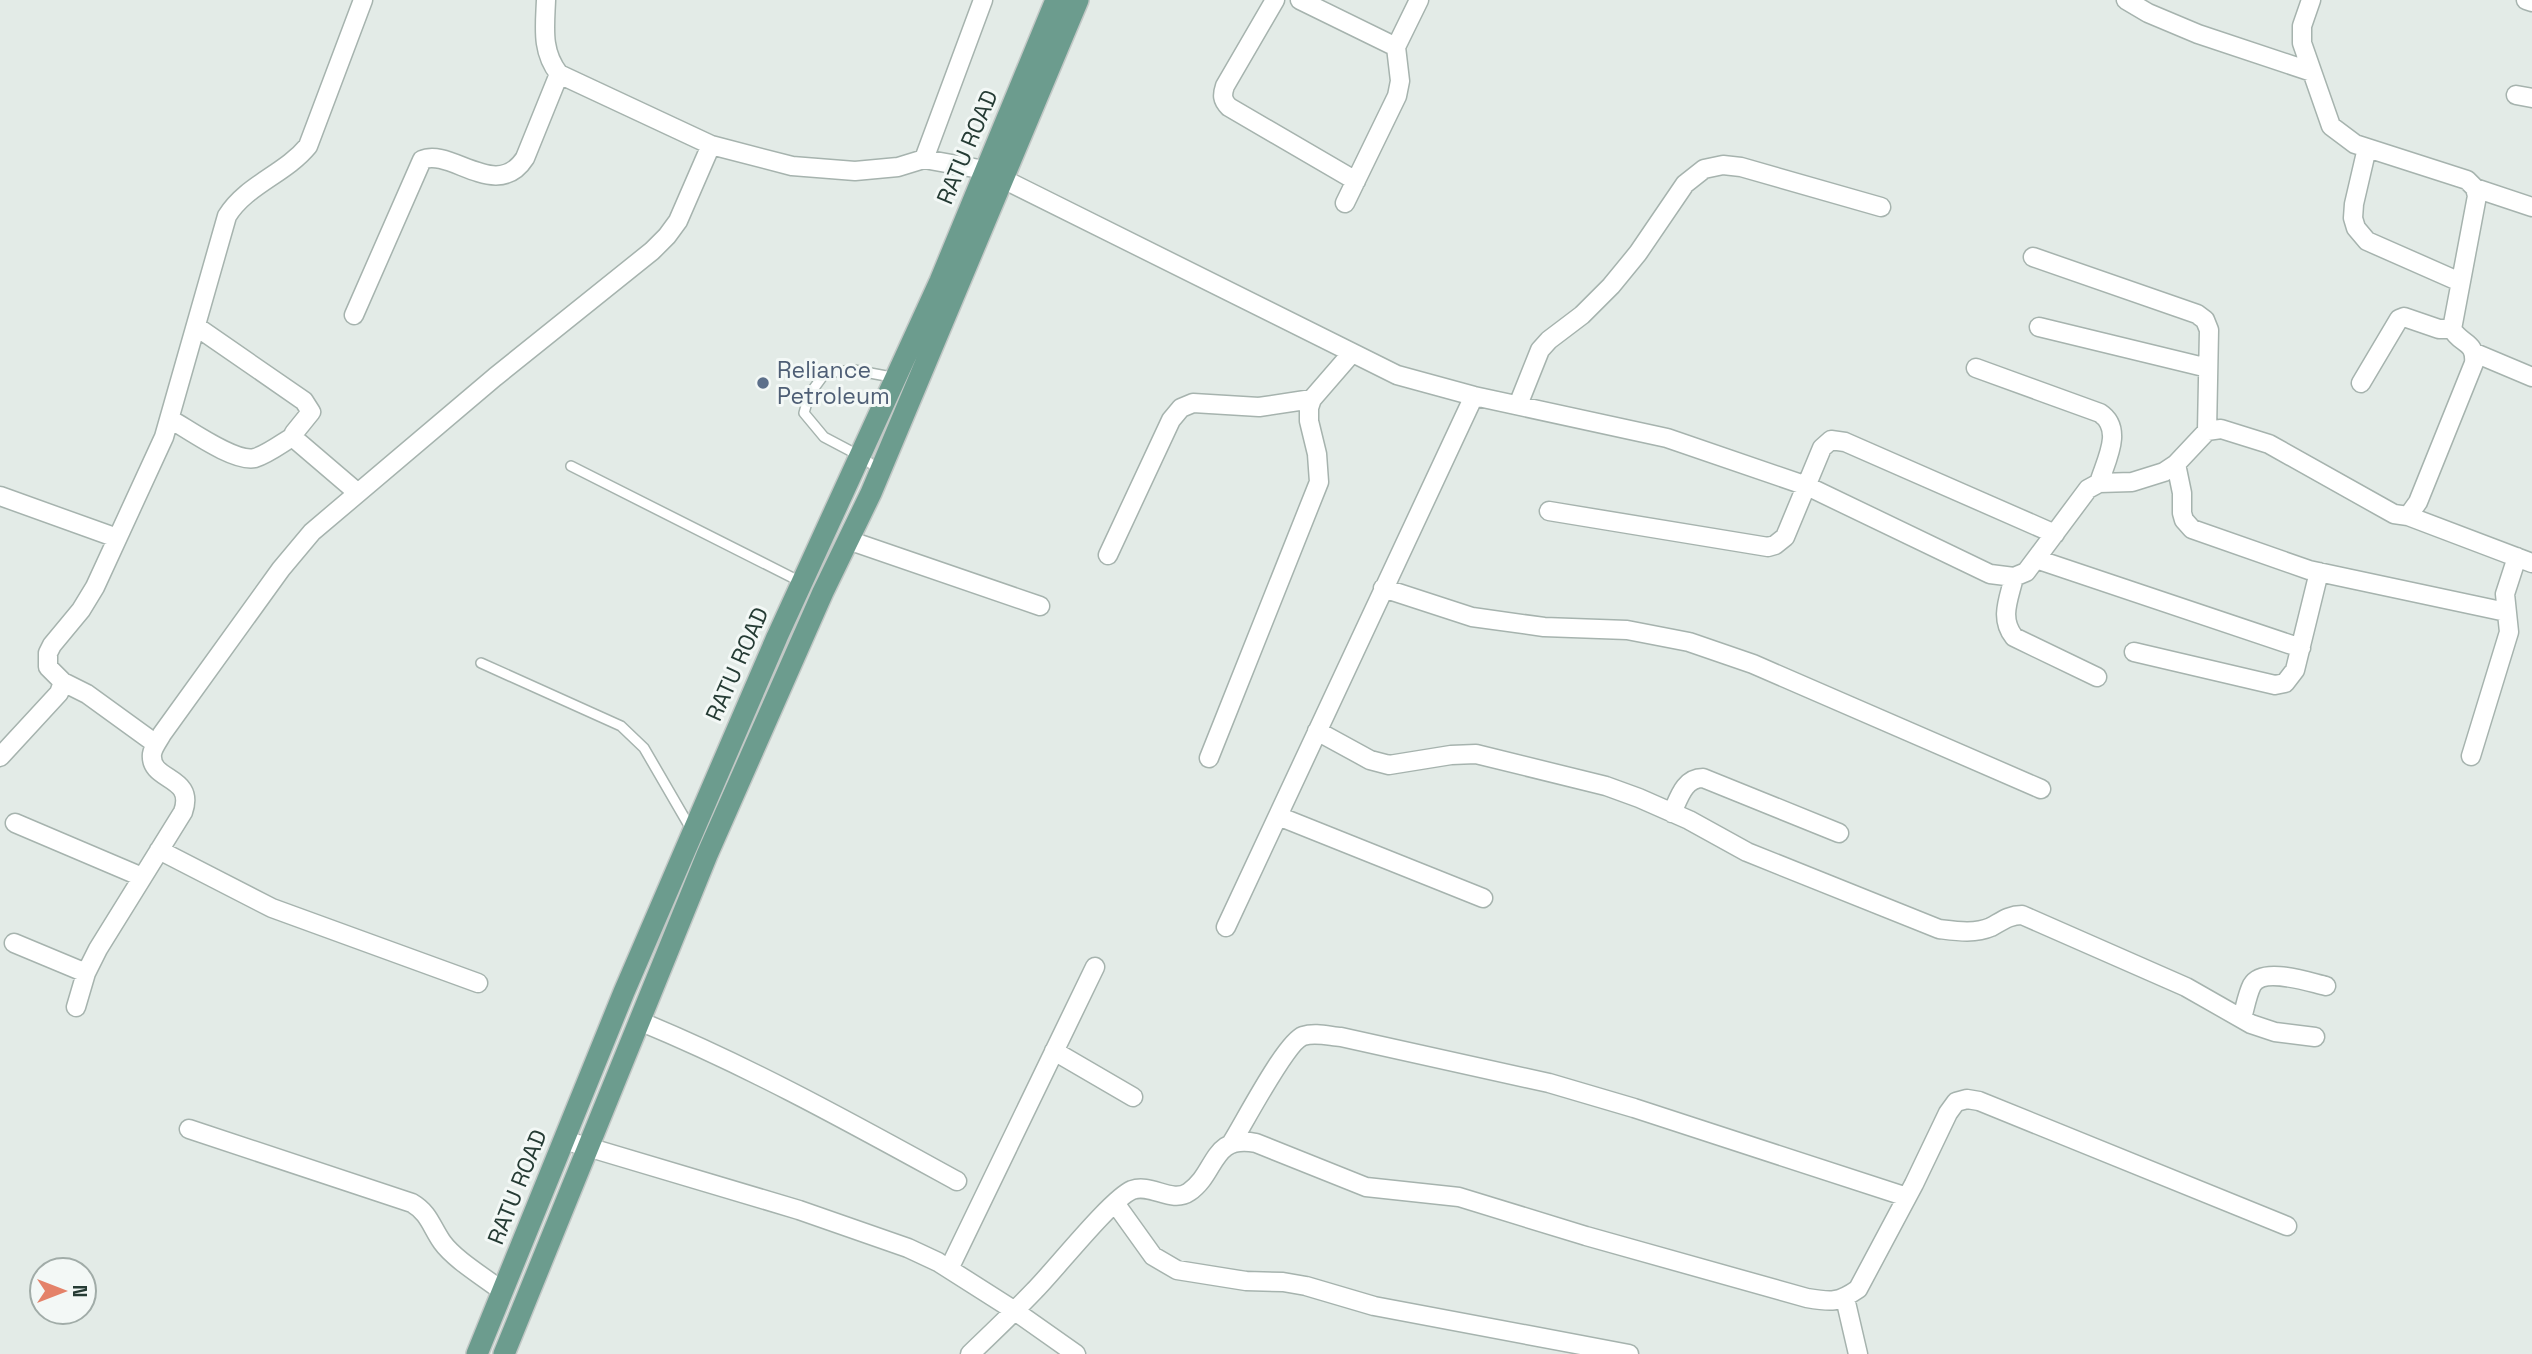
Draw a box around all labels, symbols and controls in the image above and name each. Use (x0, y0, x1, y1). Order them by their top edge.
street label: RATU ROAD (929, 85, 1005, 209)
place label: Reliance Petroleum (777, 355, 890, 411)
marker: Reliance Petroleum (755, 375, 771, 391)
street label: RATU ROAD (699, 602, 775, 726)
street label: RATU ROAD (480, 1125, 554, 1249)
north arrow (28, 1256, 98, 1326)
text: N (67, 1285, 92, 1297)

